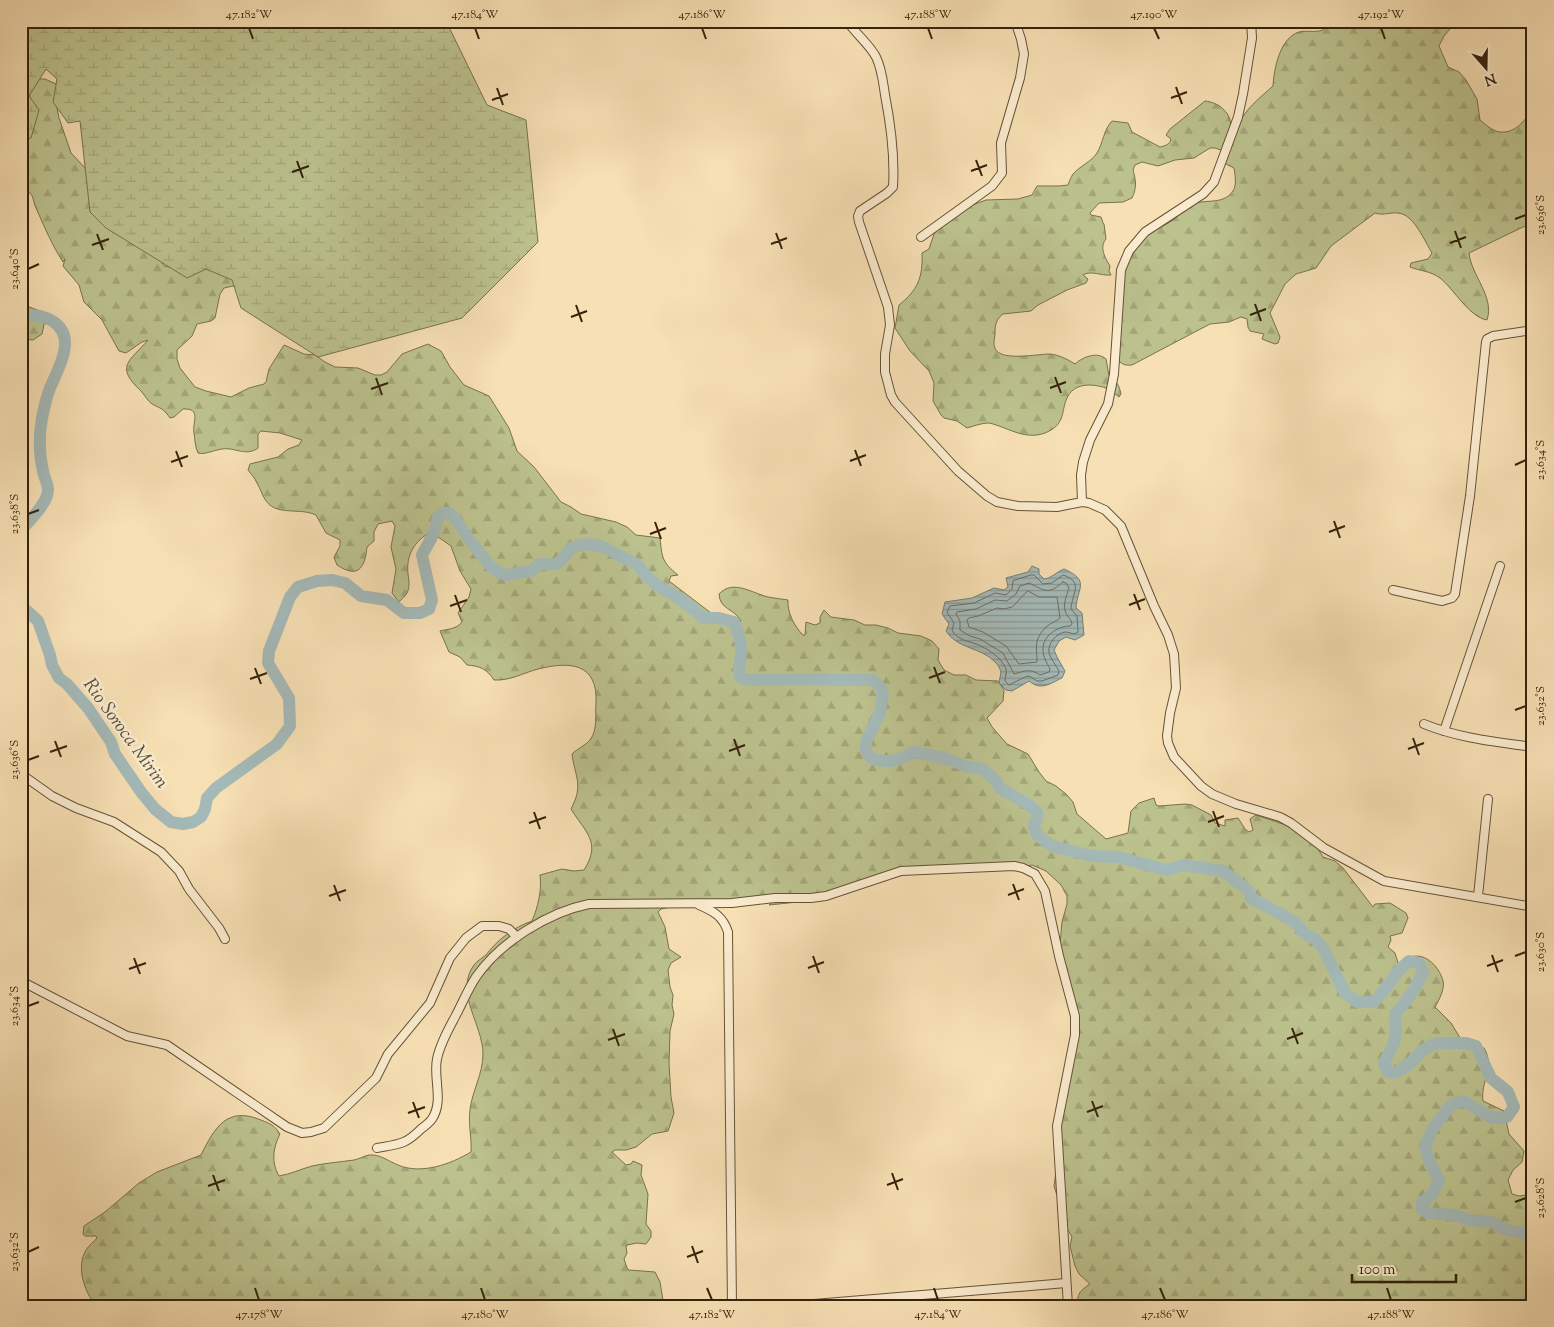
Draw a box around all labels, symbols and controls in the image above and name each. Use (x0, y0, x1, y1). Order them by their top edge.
text: 47.182°W (226, 6, 273, 24)
text: 47.184°W (452, 6, 499, 24)
text: 47.186°W (678, 6, 726, 24)
text: 47.188°W (904, 6, 952, 24)
text: 47.190°W (1131, 6, 1178, 24)
text: 47.192°W (1358, 6, 1405, 24)
north arrow (1462, 42, 1512, 92)
text: N (1481, 67, 1498, 90)
text: 23.636°S (1532, 195, 1550, 235)
text: 23.640°S (6, 248, 24, 290)
text: 23.634°S (1532, 440, 1550, 480)
text: 23.638°S (6, 494, 24, 534)
water label: Rio Soroca Mirim (76, 673, 175, 795)
text: 23.632°S (1532, 686, 1550, 726)
text: 23.636°S (6, 740, 24, 780)
text: 23.630°S (1532, 932, 1550, 972)
text: 23.634°S (6, 986, 24, 1026)
text: 23.628°S (1532, 1178, 1550, 1218)
text: 23.632°S (6, 1232, 24, 1272)
scale bar (1352, 1252, 1455, 1284)
text: 100 m (1359, 1260, 1396, 1281)
text: 47.178°W (235, 1306, 283, 1324)
text: 47.180°W (461, 1306, 509, 1324)
text: 47.182°W (689, 1306, 736, 1324)
text: 47.184°W (915, 1306, 962, 1324)
text: 47.186°W (1141, 1306, 1189, 1324)
text: 47.188°W (1367, 1306, 1415, 1324)

